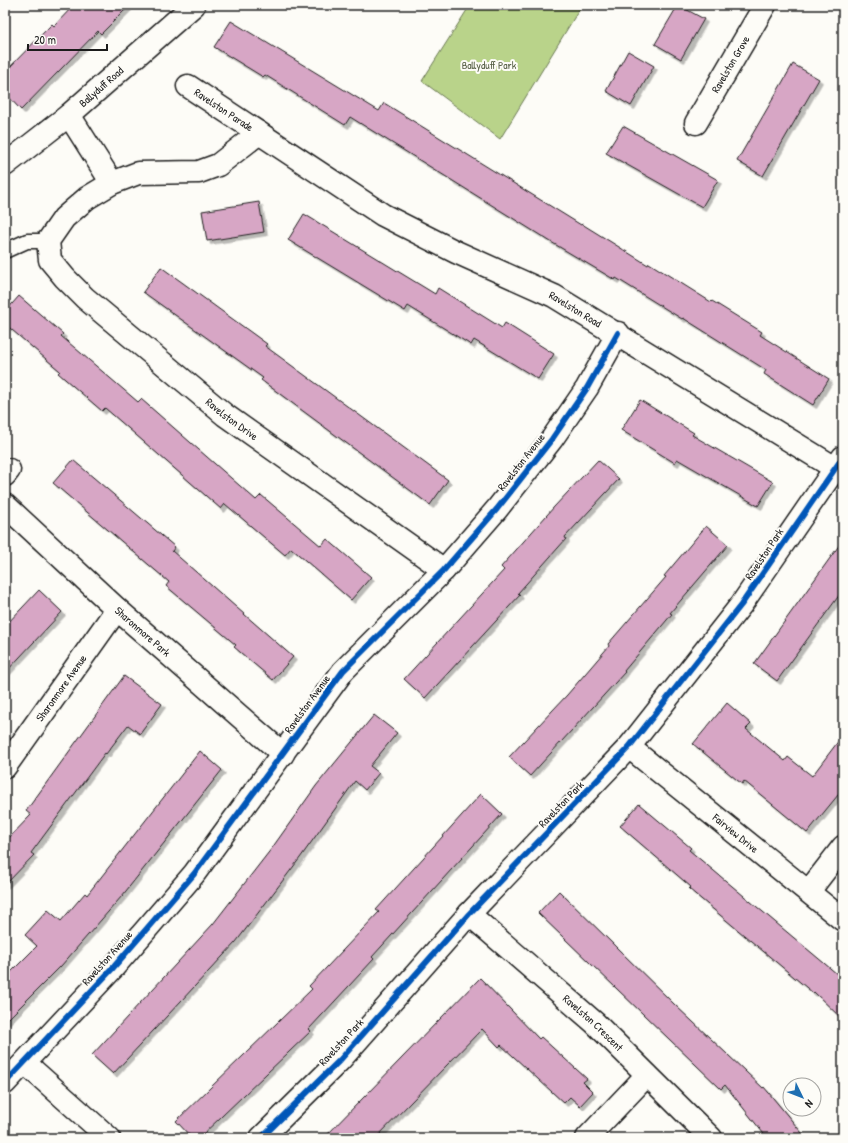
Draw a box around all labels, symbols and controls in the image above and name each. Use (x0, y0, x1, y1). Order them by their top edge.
scale bar (28, 26, 107, 52)
text: 20 m (34, 31, 56, 48)
street label: Ravelston Grove (708, 33, 753, 95)
park label: Ballyduff Park (462, 58, 517, 72)
street label: Ballyduff Road (76, 63, 127, 110)
street label: Ravelston Parade (192, 85, 257, 135)
street label: Ravelston Road (547, 288, 605, 331)
street label: Ravelston Drive (203, 395, 261, 444)
street label: Ravelston Avenue (494, 430, 548, 493)
street label: Ravelston Park (742, 525, 787, 583)
street label: Sharonmore Park (112, 603, 174, 660)
street label: Sharonmore Avenue (33, 651, 90, 724)
street label: Ravelston Avenue (281, 672, 333, 736)
street label: Ravelston Park (535, 777, 587, 830)
street label: Fairview Drive (709, 810, 762, 856)
street label: Ravelston Avenue (79, 927, 136, 988)
street label: Ravelston Crescent (560, 991, 626, 1054)
street label: Ravelston Park (316, 1015, 367, 1068)
north arrow (782, 1077, 822, 1117)
text: N (802, 1097, 816, 1111)

